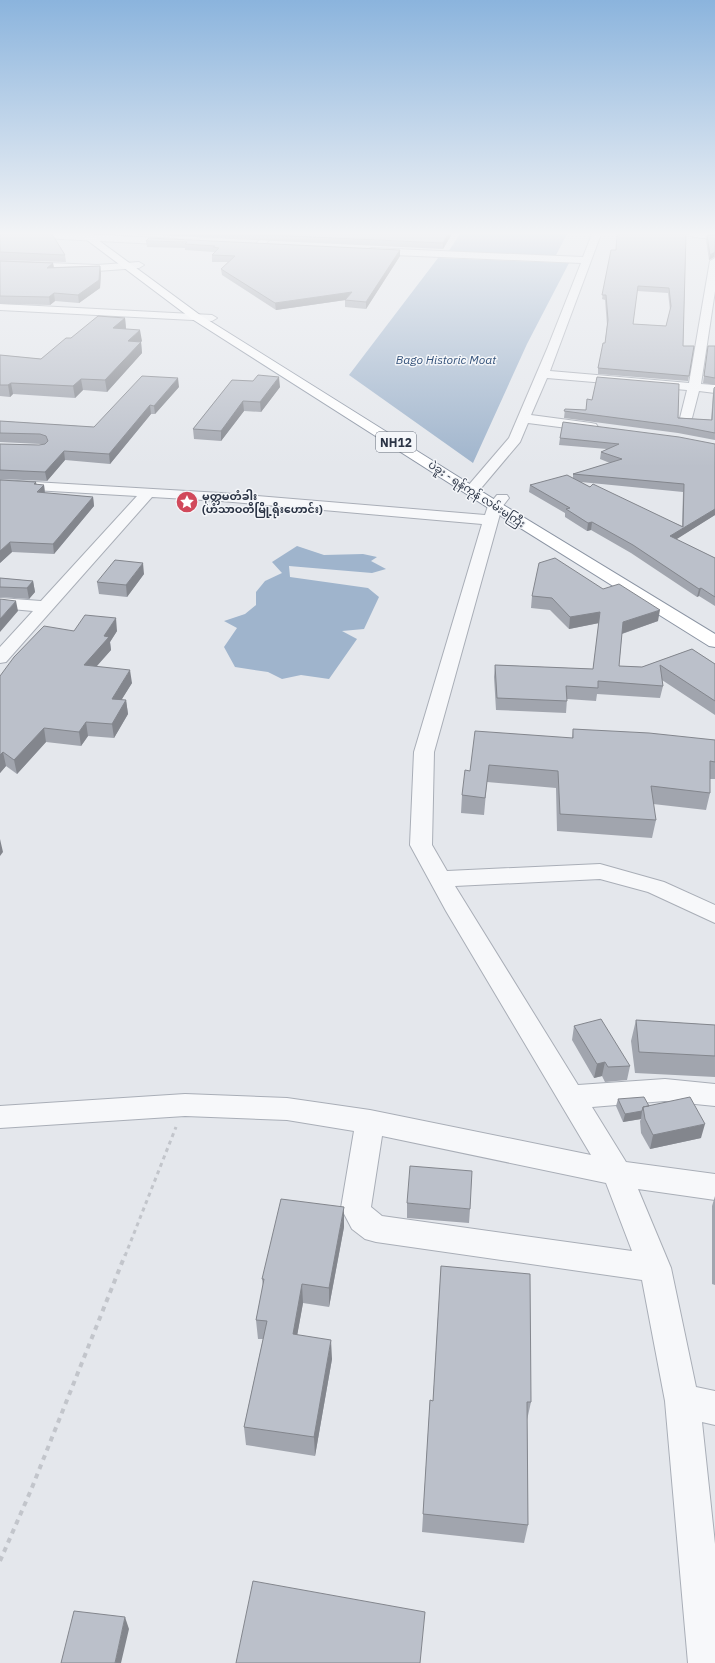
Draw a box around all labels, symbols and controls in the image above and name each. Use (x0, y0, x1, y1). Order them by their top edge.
water label: Bago Historic Moat (396, 352, 497, 367)
road number: NH12 (376, 432, 416, 452)
street label: ပဲခူး - ရန်ကုန် လမ်းမကြီး (425, 457, 528, 532)
place icon: မုတ္တမတံခါး (ဟံသာဝတီမြို့ရိုးဟောင်း) (174, 489, 200, 515)
place label: မုတ္တမတံခါး (ဟံသာဝတီမြို့ရိုးဟောင်း) (202, 489, 323, 519)

